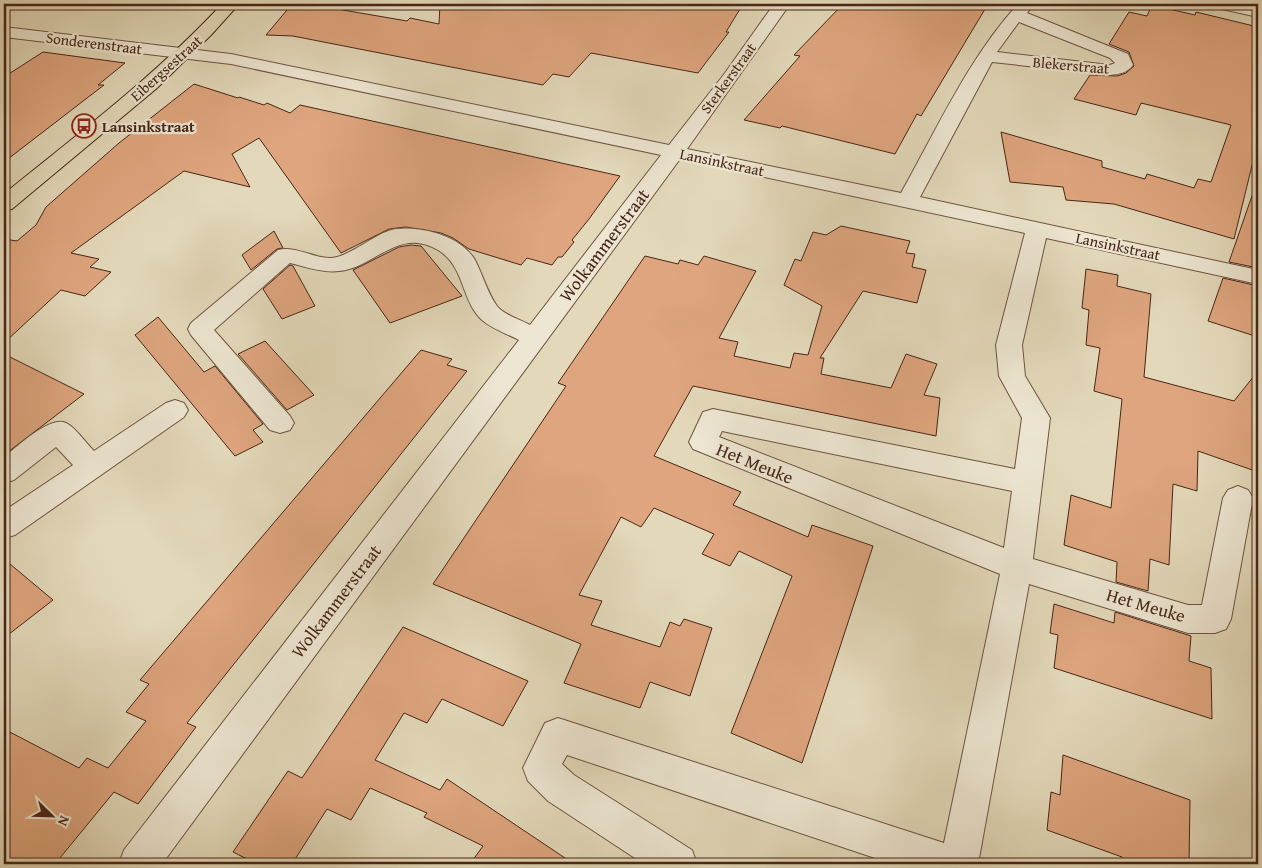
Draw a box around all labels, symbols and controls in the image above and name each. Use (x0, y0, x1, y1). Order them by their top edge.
street label: Sonderenstraat (45, 27, 144, 59)
street label: Eibergsestraat (126, 30, 207, 106)
street label: Sterkerstraat (695, 38, 761, 118)
street label: Blekerstraat (1032, 51, 1111, 79)
bus stop icon: Lansinkstraat (71, 113, 97, 139)
place label: Lansinkstraat (102, 116, 195, 137)
street label: Lansinkstraat (678, 143, 767, 181)
street label: Wolkammerstraat (552, 182, 656, 307)
street label: Lansinkstraat (1074, 227, 1163, 265)
street label: Het Meuke (712, 435, 798, 491)
street label: Wolkammerstraat (284, 538, 388, 663)
street label: Het Meuke (1103, 581, 1189, 629)
north arrow (28, 790, 78, 840)
text: N (53, 813, 75, 830)

